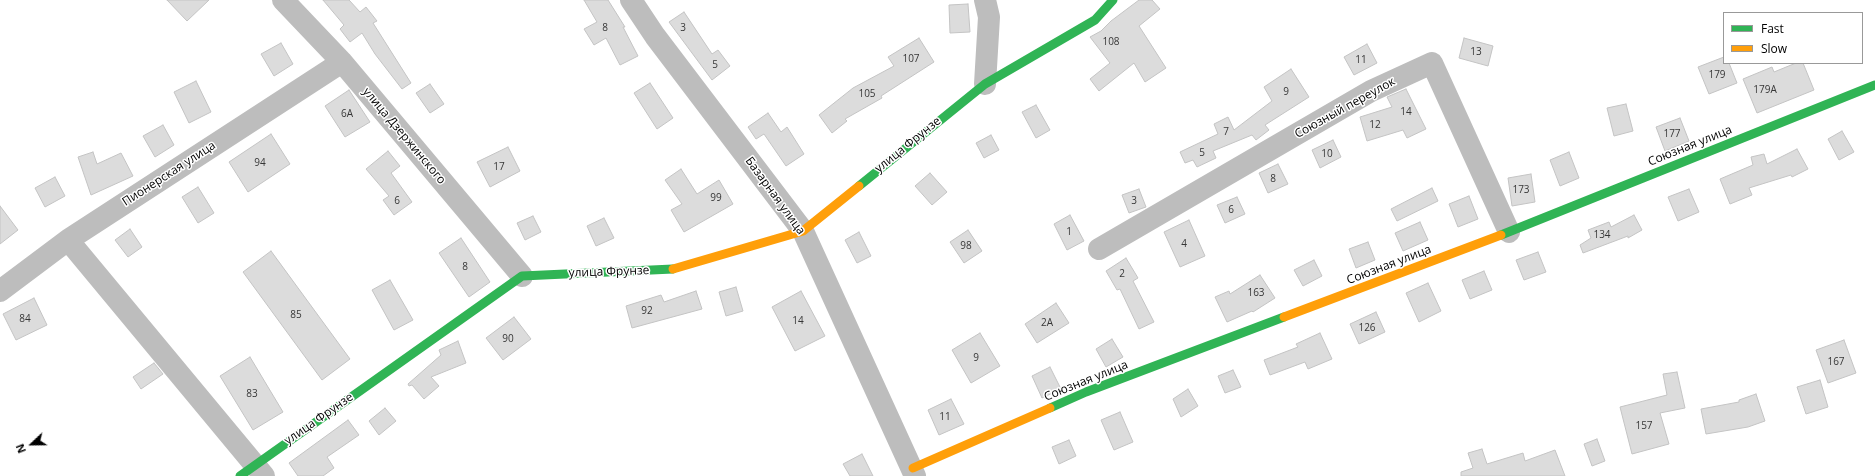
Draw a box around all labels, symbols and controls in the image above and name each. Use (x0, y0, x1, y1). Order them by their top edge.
legend (1723, 12, 1863, 64)
text: Fast (1761, 20, 1784, 37)
house number: 8 (602, 22, 608, 34)
house number: 3 (680, 22, 686, 34)
house number: 108 (1102, 36, 1120, 48)
text: Slow (1761, 40, 1787, 57)
house number: 13 (1470, 46, 1482, 58)
house number: 107 (902, 53, 920, 65)
house number: 11 (1355, 54, 1367, 66)
house number: 5 (712, 59, 718, 71)
house number: 179 (1708, 69, 1726, 81)
street label: Союзный переулок (1292, 74, 1398, 142)
house number: 179А (1753, 84, 1777, 96)
street label: улица Дзержинского (359, 85, 449, 187)
house number: 9 (1283, 86, 1289, 98)
house number: 105 (858, 88, 876, 100)
house number: 14 (1400, 106, 1412, 118)
house number: 6А (341, 108, 353, 120)
street label: улица Фрунзе (872, 114, 944, 176)
house number: 12 (1369, 119, 1381, 131)
street label: Союзная улица (1646, 123, 1734, 169)
house number: 7 (1223, 126, 1229, 138)
house number: 177 (1663, 128, 1681, 140)
street label: Пионерская улица (120, 138, 218, 210)
house number: 5 (1199, 147, 1205, 159)
house number: 10 (1321, 148, 1333, 160)
street label: Базарная улица (742, 154, 808, 238)
house number: 94 (254, 157, 266, 169)
house number: 17 (493, 161, 505, 173)
house number: 8 (1270, 173, 1276, 185)
house number: 173 (1512, 184, 1530, 196)
house number: 99 (710, 192, 722, 204)
house number: 6 (394, 195, 400, 207)
house number: 3 (1131, 195, 1137, 207)
house number: 6 (1228, 204, 1234, 216)
house number: 1 (1066, 226, 1072, 238)
house number: 134 (1593, 229, 1611, 241)
house number: 4 (1181, 238, 1187, 250)
house number: 98 (960, 240, 972, 252)
street label: Союзная улица (1345, 242, 1433, 288)
house number: 8 (462, 261, 468, 273)
street label: улица Фрунзе (568, 263, 650, 281)
house number: 2 (1119, 268, 1125, 280)
house number: 163 (1247, 287, 1265, 299)
house number: 92 (641, 305, 653, 317)
house number: 85 (290, 309, 302, 321)
house number: 84 (19, 313, 31, 325)
house number: 14 (792, 315, 804, 327)
house number: 2А (1041, 317, 1053, 329)
house number: 126 (1358, 322, 1376, 334)
house number: 90 (502, 333, 514, 345)
house number: 9 (973, 352, 979, 364)
house number: 167 (1827, 356, 1845, 368)
street label: Союзная улица (1042, 358, 1130, 404)
house number: 83 (246, 388, 258, 400)
street label: улица Фрунзе (282, 390, 356, 448)
house number: 11 (939, 411, 951, 423)
house number: 157 (1635, 420, 1653, 432)
north arrow (12, 424, 52, 464)
text: N (12, 442, 29, 456)

